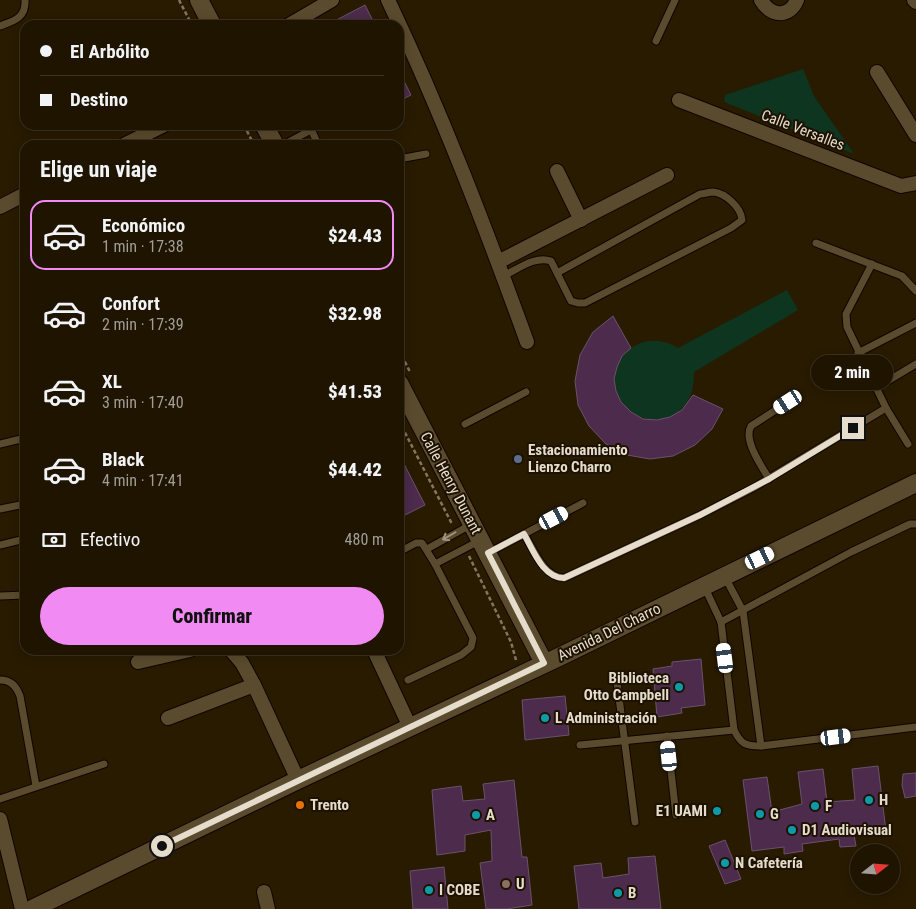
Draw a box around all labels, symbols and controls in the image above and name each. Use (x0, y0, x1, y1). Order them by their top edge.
text: El Arbólito (70, 40, 150, 63)
text: Destino (70, 88, 128, 111)
street label: Calle Versalles (759, 106, 847, 154)
text: Elige un viaje (40, 157, 157, 182)
icon: car (42, 213, 87, 258)
text: Económico (102, 214, 185, 237)
text: $24.43 (328, 224, 382, 247)
text: 1 min · 17:38 (102, 237, 184, 256)
icon: car (42, 291, 87, 336)
text: Confort (102, 292, 160, 315)
text: $32.98 (328, 302, 382, 325)
text: 2 min · 17:39 (102, 315, 184, 334)
callout: 2 min (812, 356, 894, 390)
text: 2 min (834, 363, 870, 382)
icon: car (42, 369, 87, 414)
text: XL (102, 370, 122, 393)
text: $41.53 (328, 380, 382, 403)
car (771, 388, 804, 416)
text: 3 min · 17:40 (102, 393, 184, 412)
route end (842, 417, 864, 439)
street label: Calle Henry Dunant (417, 429, 485, 537)
place label: Estacionamiento Lienzo Charro (528, 441, 628, 476)
icon: car (42, 447, 87, 492)
text: Black (102, 448, 144, 471)
marker: Estacionamiento Lienzo Charro (512, 453, 524, 465)
text: $44.42 (328, 458, 382, 481)
text: 4 min · 17:41 (102, 471, 184, 490)
car (537, 504, 570, 532)
icon: cash (40, 526, 68, 554)
text: Efectivo (80, 528, 140, 551)
text: 480 m (345, 530, 384, 549)
one-way arrow (443, 532, 457, 542)
car (743, 545, 776, 571)
button: Confirmar (40, 587, 384, 645)
street label: Avenida Del Charro (555, 599, 663, 665)
car (715, 642, 734, 674)
place label: Biblioteca Otto Campbell (584, 669, 669, 704)
marker: Biblioteca Otto Campbell (673, 681, 685, 693)
place label: L Administración (555, 709, 657, 727)
marker: L Administración (539, 712, 551, 724)
car (820, 728, 851, 746)
car (659, 740, 678, 772)
place label: H (879, 791, 888, 809)
marker: H (863, 794, 875, 806)
place label: Trento (310, 796, 349, 814)
place label: F (825, 797, 832, 815)
marker: Trento (294, 799, 306, 811)
marker: F (809, 800, 821, 812)
place label: E1 UAMI (656, 802, 707, 820)
marker: E1 UAMI (711, 805, 723, 817)
place label: G (770, 805, 779, 823)
place label: A (486, 806, 495, 824)
marker: G (754, 808, 766, 820)
marker: A (470, 809, 482, 821)
place label: D1 Audiovisual (802, 821, 892, 839)
marker: D1 Audiovisual (786, 824, 798, 836)
route start (151, 835, 173, 857)
north arrow (850, 844, 900, 894)
map controls (850, 844, 900, 894)
place label: N Cafetería (735, 854, 803, 872)
marker: N Cafetería (719, 857, 731, 869)
place label: U (516, 875, 525, 893)
marker: U (500, 878, 512, 890)
place label: I COBE (439, 881, 480, 899)
marker: I COBE (423, 884, 435, 896)
place label: B (628, 884, 636, 902)
marker: B (612, 887, 624, 899)

